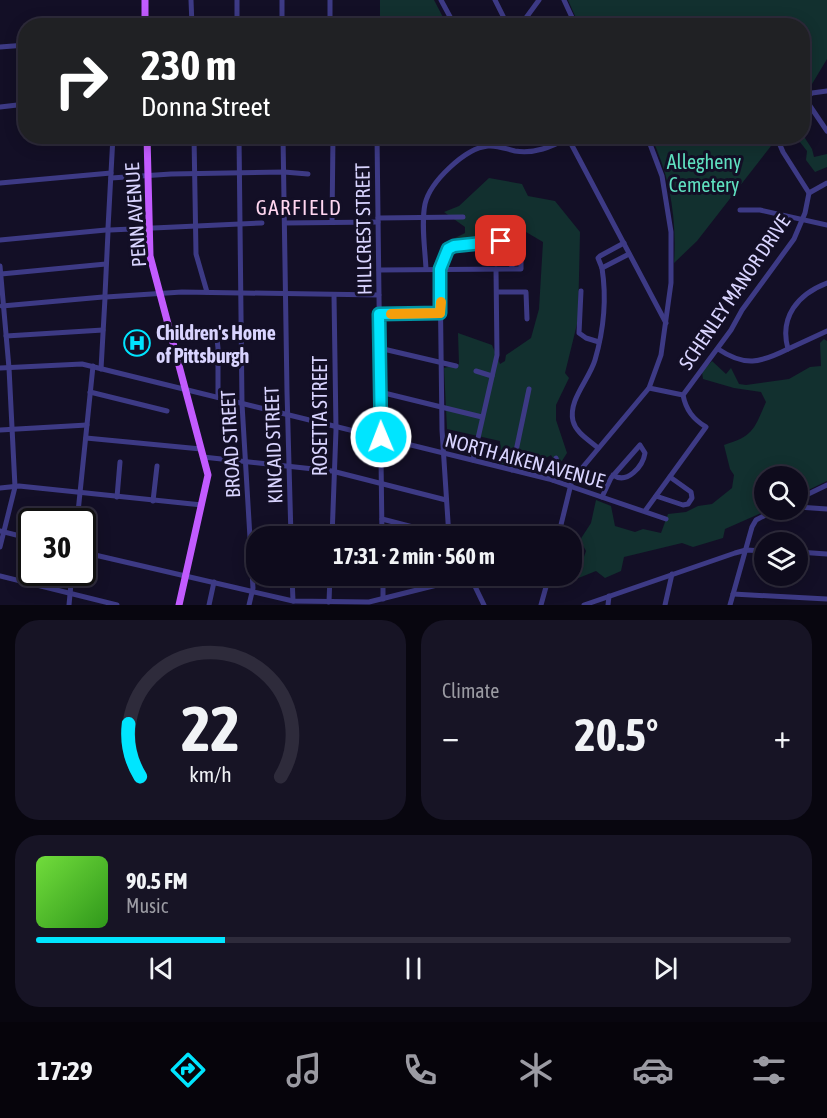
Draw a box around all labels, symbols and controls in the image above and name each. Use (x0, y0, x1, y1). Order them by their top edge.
text: 230 m (141, 41, 236, 89)
icon: right (42, 42, 120, 120)
text: Donna Street (141, 91, 271, 122)
park label: Allegheny Cemetery (667, 150, 741, 196)
street label: PENN AVENUE (120, 162, 150, 268)
street label: HILLCREST STREET (350, 162, 376, 295)
district label: GARFIELD (256, 195, 342, 219)
street label: SCHENLEY MANOR DRIVE (674, 210, 794, 374)
pin (475, 215, 526, 266)
icon: arrive (484, 224, 517, 257)
place label: Children's Home of Pittsburgh (156, 321, 276, 367)
hospital icon: Children's Home of Pittsburgh (122, 328, 152, 358)
street label: ROSETTA STREET (308, 355, 331, 476)
street label: KINCAID STREET (259, 386, 287, 504)
street label: BROAD STREET (216, 389, 244, 498)
position arrow (349, 405, 413, 469)
street label: NORTH AIKEN AVENUE (443, 428, 608, 492)
map controls (754, 466, 808, 586)
button: search (754, 466, 808, 520)
speed limit sign: 30 (18, 508, 96, 586)
button: layers (754, 532, 808, 586)
text: 17:31 · 2 min · 560 m (333, 543, 495, 569)
text: Climate (442, 679, 499, 702)
text: 22 (181, 693, 240, 764)
text: 20.5° (575, 709, 658, 761)
text: − (442, 717, 459, 755)
text: + (774, 717, 791, 755)
text: km/h (189, 762, 232, 787)
text: 90.5 FM (126, 868, 188, 894)
text: Music (126, 894, 168, 917)
icon: previous (145, 952, 178, 985)
icon: pause (397, 952, 430, 985)
icon: next (649, 952, 682, 985)
icon: directions (167, 1049, 209, 1091)
icon: music (283, 1049, 325, 1091)
icon: phone (399, 1049, 441, 1091)
icon: climate (515, 1049, 557, 1091)
icon: car (632, 1049, 674, 1091)
icon: filters (748, 1049, 790, 1091)
text: 17:29 (37, 1055, 93, 1086)

